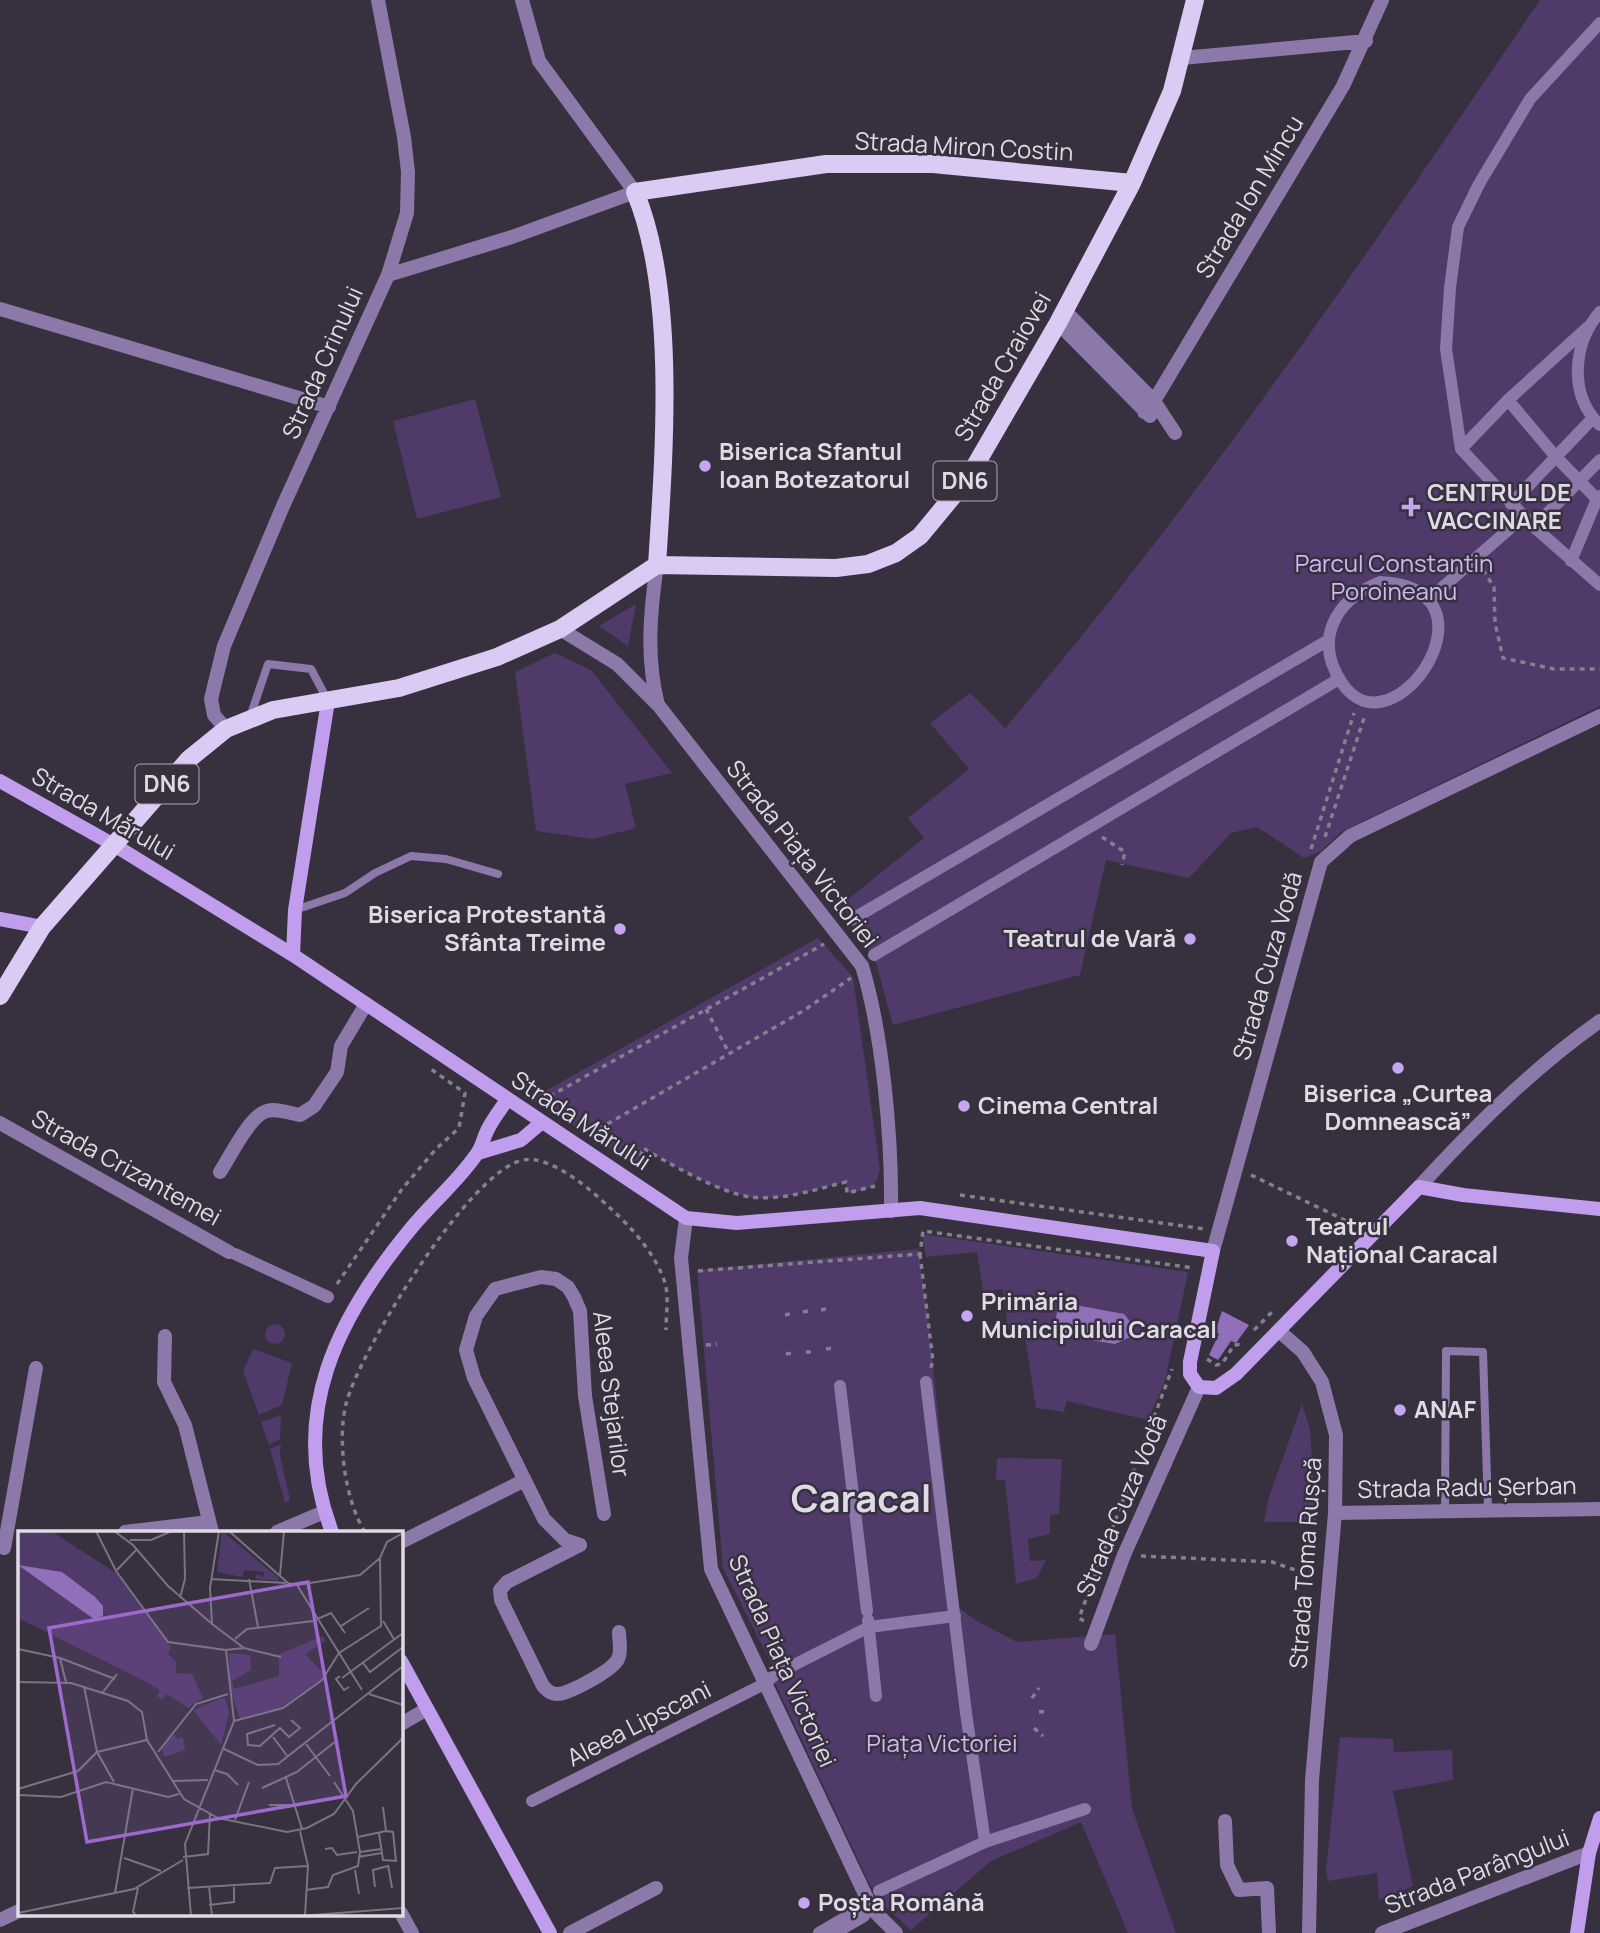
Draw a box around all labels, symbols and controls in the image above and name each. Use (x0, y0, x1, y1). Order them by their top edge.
street label: Strada Ion Mincu (1187, 109, 1310, 284)
street label: Strada Miron Costin (854, 123, 1074, 168)
street label: Strada Crinului (273, 281, 370, 444)
street label: Strada Craiovei (946, 285, 1058, 447)
place label: Biserica Sfantul Ioan Botezatorul (719, 434, 910, 495)
marker: Biserica Sfantul Ioan Botezatorul (697, 458, 713, 474)
road number: DN6 (934, 461, 996, 500)
place label: CENTRUL DE VACCINARE (1427, 475, 1571, 536)
marker: CENTRUL DE VACCINARE (1401, 497, 1421, 517)
park label: Parcul Constantin Poroineanu (1295, 546, 1493, 607)
street label: Strada Piața Victoriei (720, 752, 887, 954)
street label: Strada Mărului (26, 758, 181, 867)
road number: DN6 (136, 764, 198, 804)
street label: Strada Cuza Vodă (1224, 868, 1309, 1064)
place label: Biserica Protestantă Sfânta Treime (368, 897, 606, 958)
marker: Biserica Protestantă Sfânta Treime (612, 921, 628, 937)
place label: Teatrul de Vară (1004, 921, 1176, 954)
marker: Teatrul de Vară (1182, 931, 1198, 947)
marker: Biserica „Curtea Domnească” (1390, 1060, 1406, 1076)
street label: Strada Mărului (506, 1062, 658, 1177)
place label: Biserica „Curtea Domnească” (1304, 1076, 1492, 1137)
place label: Cinema Central (978, 1088, 1159, 1121)
marker: Cinema Central (956, 1098, 972, 1114)
street label: Strada Crizantemei (26, 1101, 227, 1233)
place label: Teatrul Național Caracal (1306, 1209, 1498, 1270)
marker: Teatrul Național Caracal (1284, 1233, 1300, 1249)
place label: Primăria Municipiului Caracal (981, 1284, 1217, 1345)
marker: Primăria Municipiului Caracal (959, 1308, 975, 1324)
street label: Aleea Stejarilor (586, 1309, 639, 1479)
place label: ANAF (1414, 1392, 1476, 1425)
marker: ANAF (1392, 1402, 1408, 1418)
street label: Strada Cuza Vodă (1067, 1409, 1174, 1601)
street label: Strada Toma Rușcă (1281, 1456, 1328, 1670)
street label: Strada Radu Șerban (1357, 1468, 1577, 1505)
district label: Caracal (791, 1471, 931, 1523)
inset map (18, 1531, 402, 1916)
street label: Strada Piața Victoriei (722, 1549, 845, 1772)
street label: Aleea Lipscani (561, 1672, 716, 1773)
park label: Piața Victoriei (866, 1726, 1018, 1759)
street label: Strada Parângului (1379, 1820, 1574, 1921)
place label: Poșta Română (818, 1885, 985, 1918)
marker: Poșta Română (796, 1895, 812, 1911)

